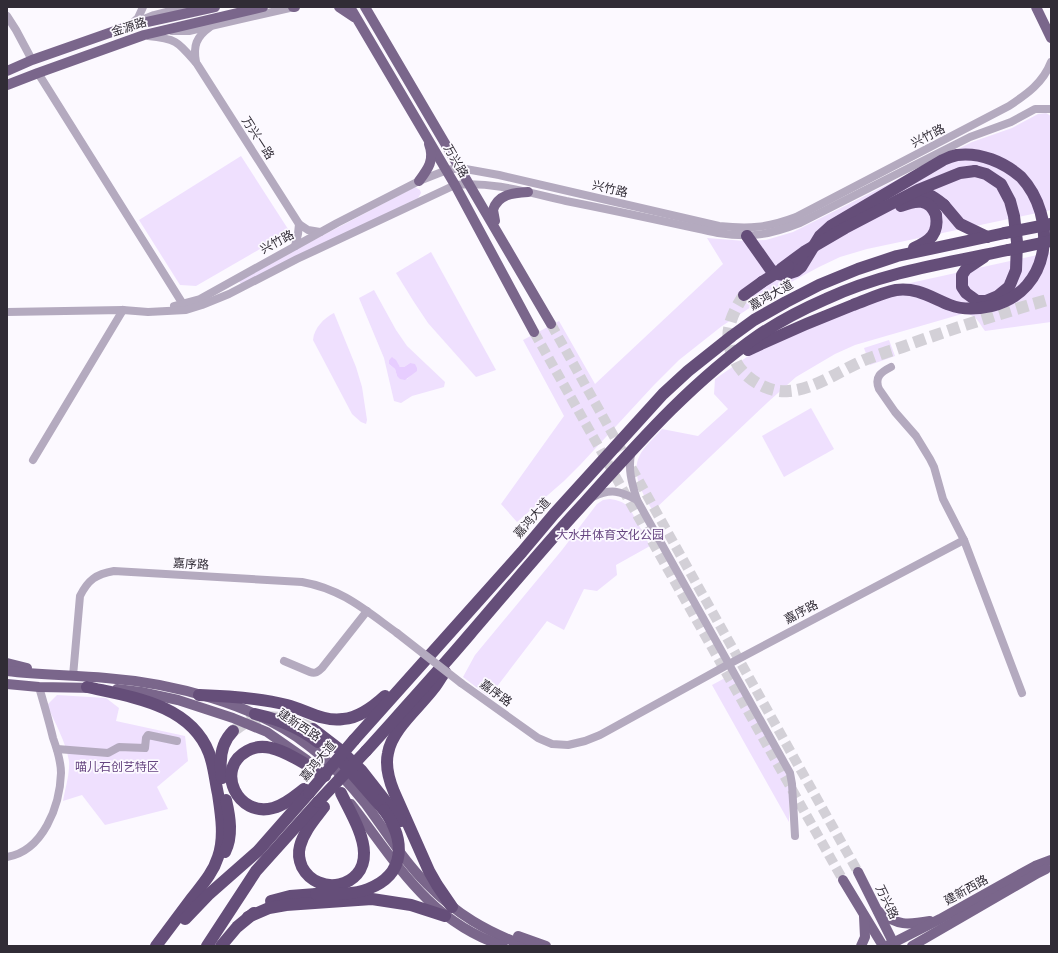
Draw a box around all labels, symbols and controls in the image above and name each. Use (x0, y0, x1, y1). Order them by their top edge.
street label: 金源路 (109, 14, 148, 38)
street label: 万兴一路 (240, 114, 278, 161)
street label: 兴竹路 (908, 121, 947, 150)
street label: 万兴路 (442, 141, 472, 180)
street label: 兴竹路 (591, 177, 629, 199)
street label: 兴竹路 (257, 226, 296, 256)
street label: 嘉鸿大道 (746, 276, 795, 312)
street label: 嘉鸿大道 (510, 495, 552, 540)
park label: 大水井体育文化公园 (556, 527, 664, 541)
street label: 嘉序路 (173, 555, 209, 571)
street label: 嘉序路 (781, 596, 820, 626)
street label: 嘉序路 (478, 676, 515, 708)
street label: 建新西路 (276, 705, 323, 743)
street label: 嘉鸿大道 (296, 737, 338, 783)
park label: 喵儿石创艺特区 (75, 759, 159, 773)
street label: 建新西路 (941, 871, 990, 907)
street label: 万兴路 (874, 882, 902, 921)

